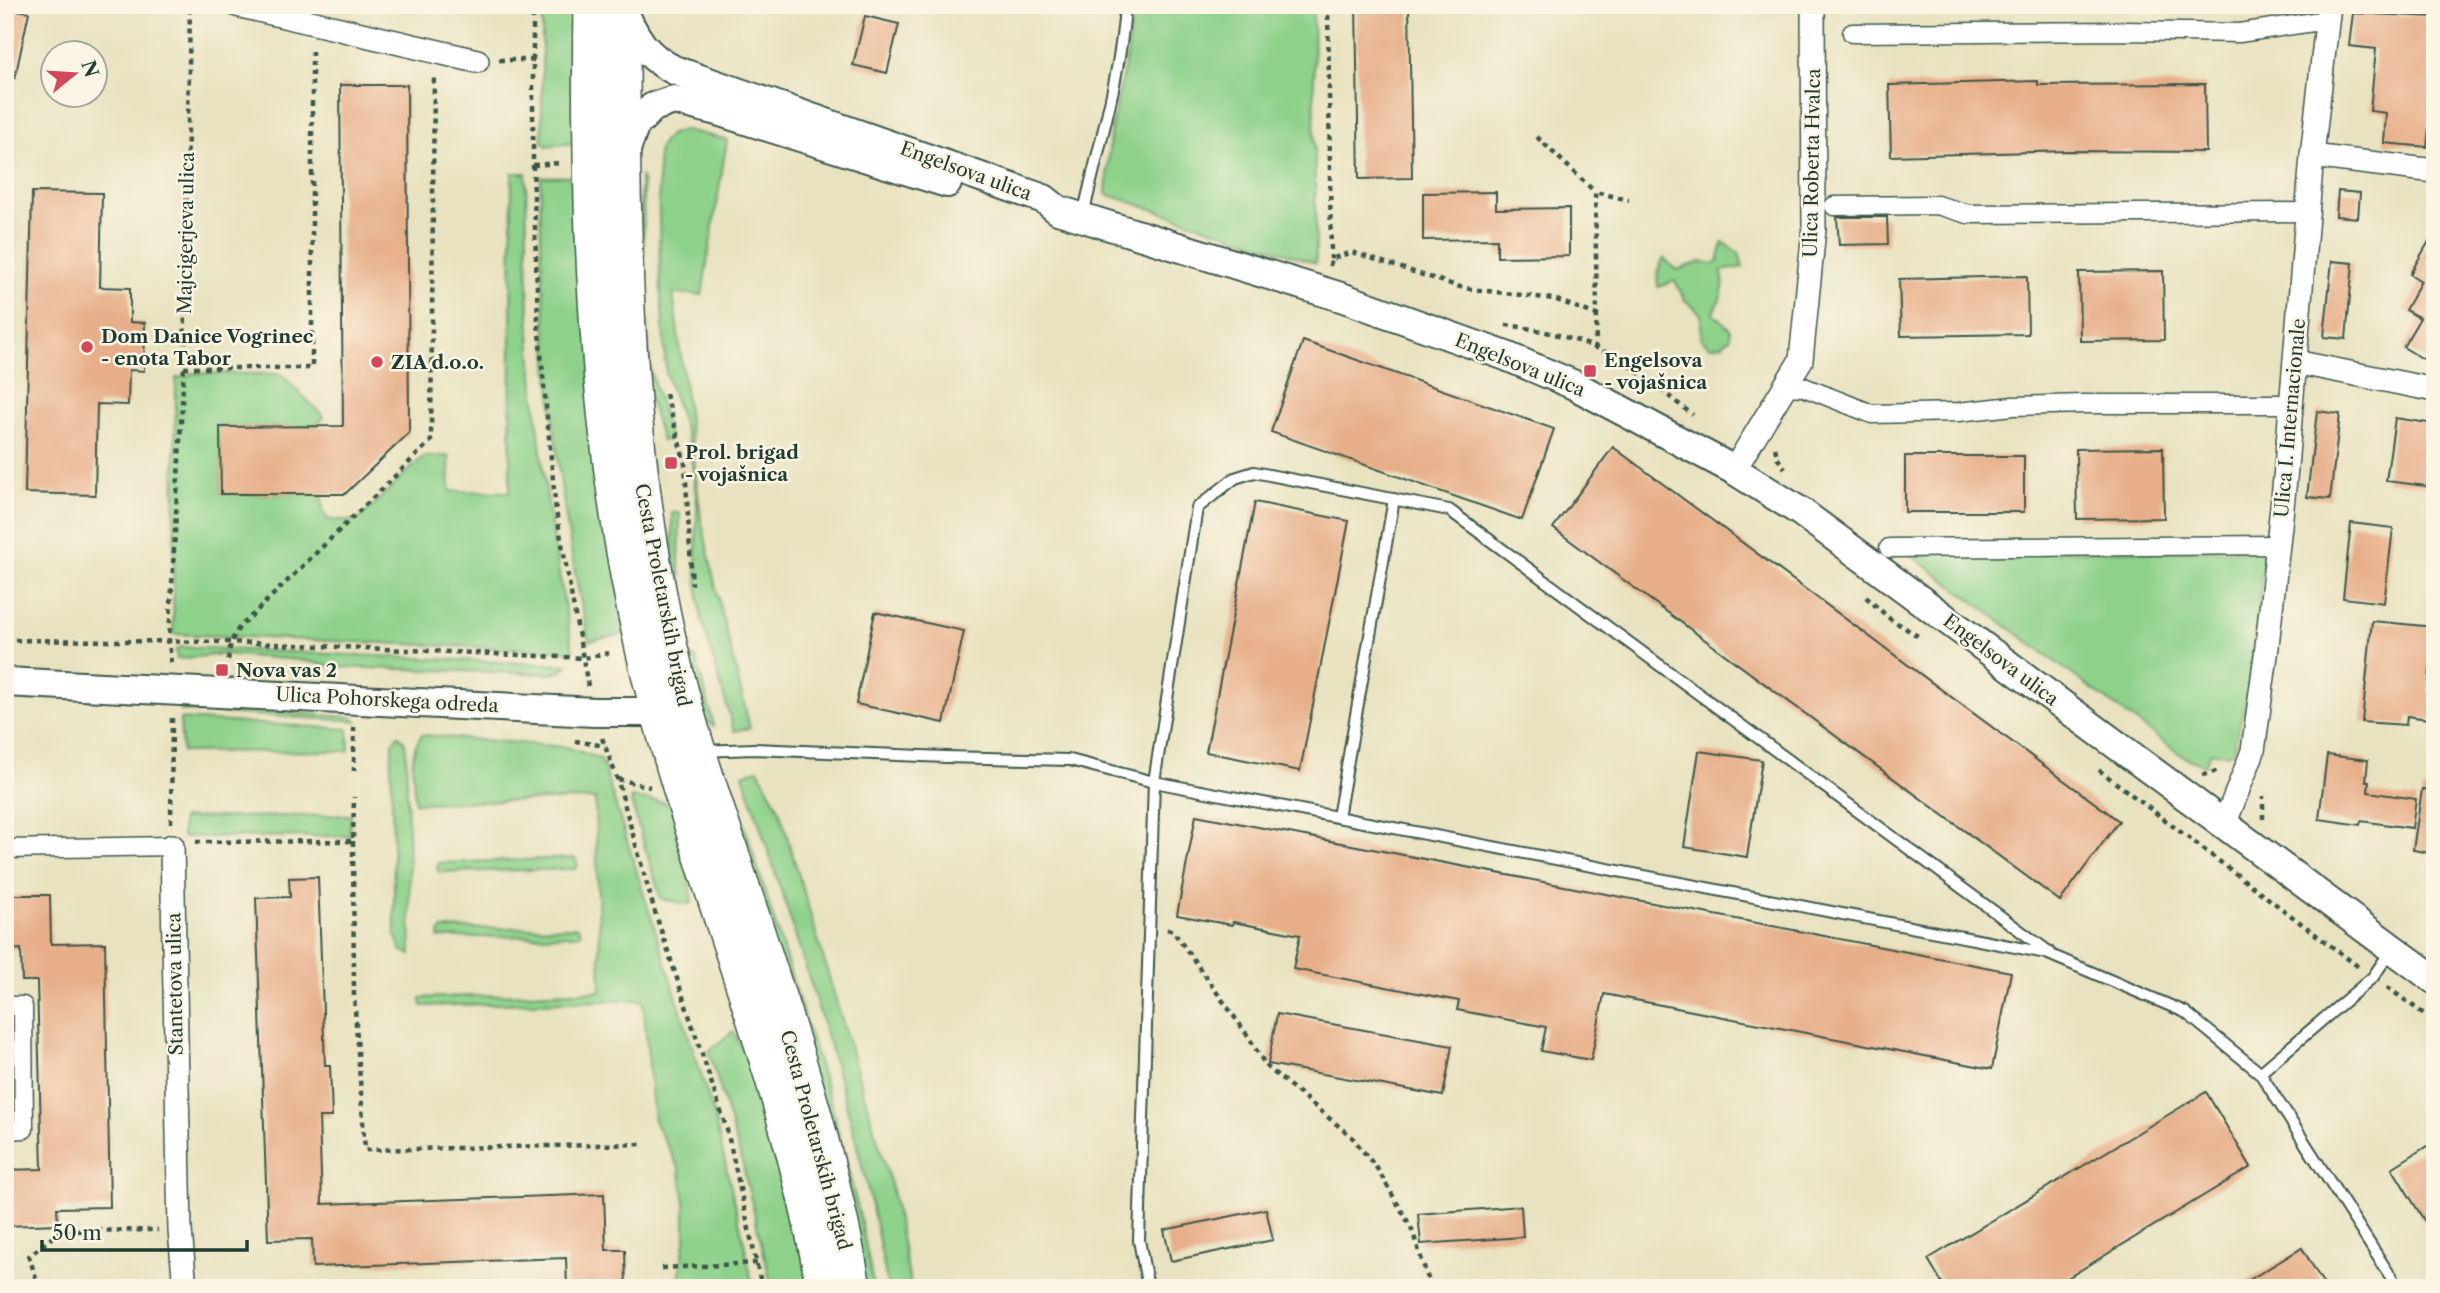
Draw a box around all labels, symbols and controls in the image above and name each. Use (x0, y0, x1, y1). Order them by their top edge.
north arrow (38, 38, 108, 108)
text: N (76, 57, 103, 80)
street label: Ulica Roberta Hvalca (1799, 68, 1825, 258)
street label: Engelsova ulica (897, 137, 1035, 205)
street label: Majcigerjeva ulica (173, 152, 199, 314)
street label: Ulica I. Internacionale (2270, 317, 2310, 519)
place label: Dom Danice Vogrinec - enota Tabor (101, 325, 313, 370)
street label: Engelsova ulica (1452, 328, 1588, 402)
marker: Dom Danice Vogrinec - enota Tabor (79, 339, 95, 355)
place label: Engelsova - vojašnica (1604, 349, 1708, 394)
place label: ZIA d.o.o. (391, 351, 484, 374)
marker: ZIA d.o.o. (369, 354, 385, 370)
marker: Engelsova - vojašnica (1582, 363, 1598, 379)
place label: Prol. brigad - vojašnica (685, 441, 799, 486)
marker: Prol. brigad - vojašnica (663, 455, 679, 471)
street label: Cesta Proletarskih brigad (630, 481, 696, 709)
street label: Engelsova ulica (1939, 609, 2063, 711)
place label: Nova vas 2 (236, 659, 337, 682)
marker: Nova vas 2 (214, 662, 230, 678)
street label: Ulica Pohorskega odreda (275, 683, 499, 717)
street label: Stantetova ulica (162, 912, 188, 1056)
street label: Cesta Proletarskih brigad (776, 1027, 857, 1253)
scale bar (42, 1209, 247, 1253)
text: 50 m (52, 1220, 102, 1245)

